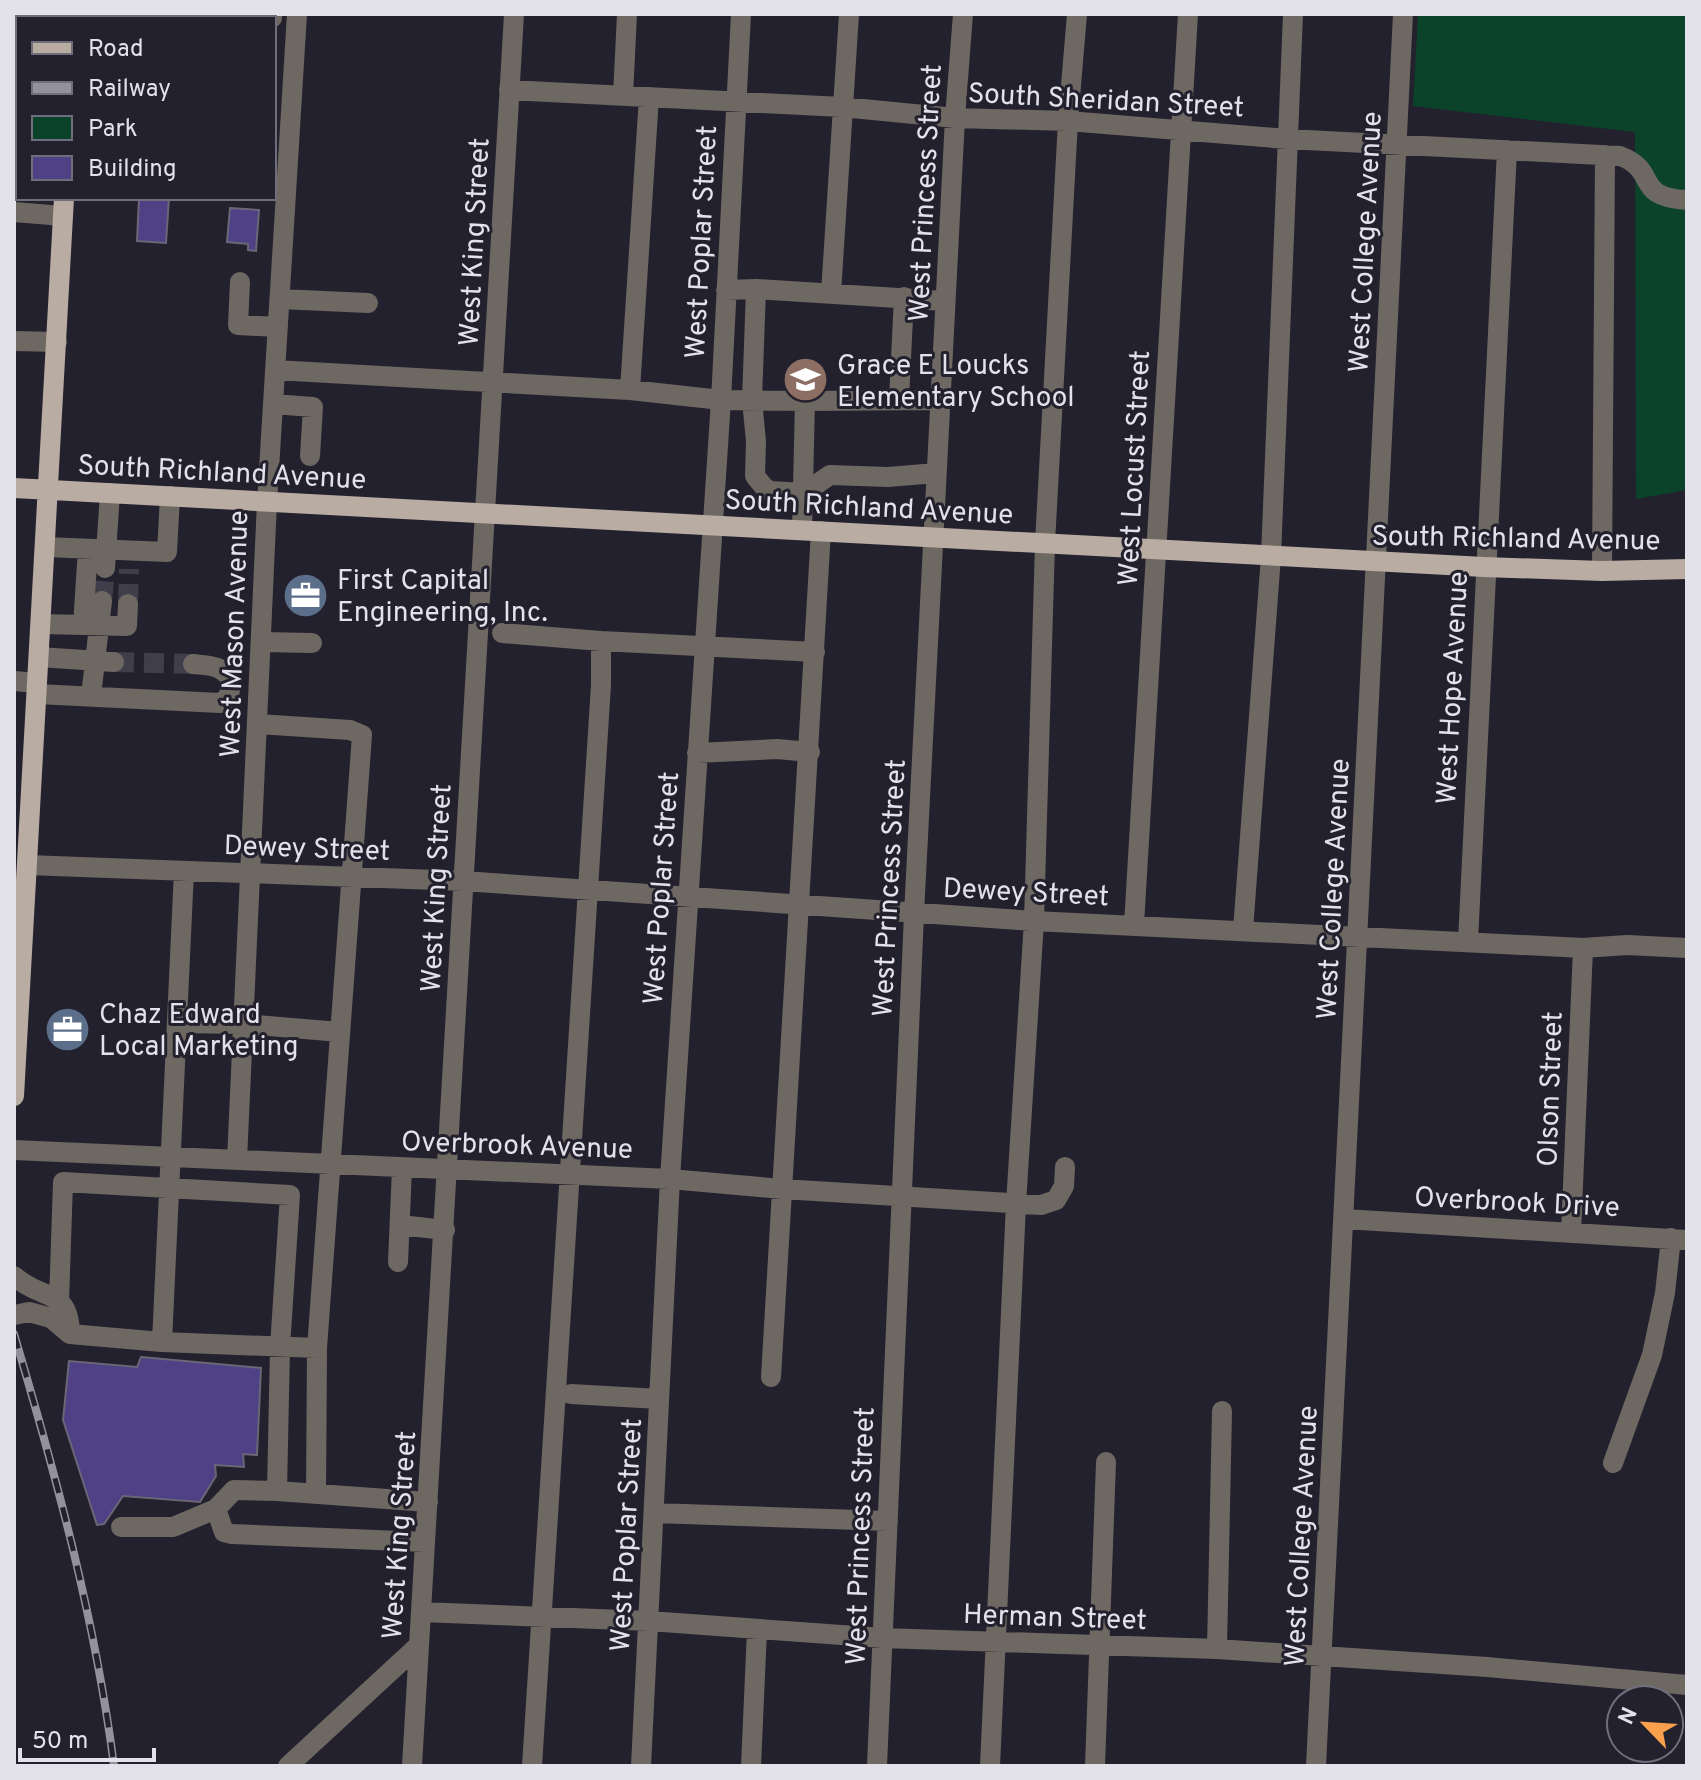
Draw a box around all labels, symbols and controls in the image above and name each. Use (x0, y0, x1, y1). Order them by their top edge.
legend (16, 16, 276, 200)
text: Road (88, 35, 144, 65)
street label: West Princess Street (902, 63, 952, 323)
text: Railway (88, 75, 171, 105)
street label: South Sheridan Street (967, 77, 1245, 127)
street label: West College Avenue (1342, 111, 1392, 374)
text: Park (88, 115, 138, 145)
street label: West Poplar Street (679, 124, 727, 360)
street label: West King Street (453, 137, 499, 347)
text: Building (88, 155, 177, 185)
place label: Grace E Loucks Elementary School (837, 349, 1075, 417)
street label: West Locust Street (1112, 349, 1160, 587)
school or university icon: Grace E Loucks Elementary School (782, 356, 830, 404)
street label: South Richland Avenue (77, 448, 367, 500)
street label: South Richland Avenue (724, 483, 1014, 535)
street label: West Mason Avenue (214, 510, 258, 758)
street label: South Richland Avenue (1371, 519, 1661, 561)
place label: First Capital Engineering, Inc. (337, 564, 548, 632)
office icon: First Capital Engineering, Inc. (282, 571, 330, 619)
street label: West Hope Avenue (1430, 571, 1478, 806)
street label: West Princess Street (866, 758, 916, 1018)
street label: West College Avenue (1310, 758, 1360, 1021)
street label: West Poplar Street (637, 770, 689, 1006)
street label: West King Street (415, 783, 461, 993)
street label: Dewey Street (223, 829, 391, 871)
street label: Dewey Street (942, 872, 1110, 916)
place label: Chaz Edward Local Marketing (99, 998, 299, 1066)
office icon: Chaz Edward Local Marketing (44, 1005, 92, 1053)
street label: Olson Street (1531, 1011, 1573, 1167)
street label: Overbrook Avenue (400, 1125, 633, 1169)
street label: Overbrook Drive (1413, 1181, 1621, 1227)
street label: West College Avenue (1278, 1405, 1328, 1668)
street label: West Princess Street (840, 1406, 884, 1666)
street label: West Poplar Street (604, 1417, 652, 1653)
street label: West King Street (376, 1430, 426, 1641)
street label: Herman Street (962, 1598, 1148, 1640)
north arrow (1605, 1684, 1685, 1764)
text: N (1614, 1704, 1645, 1729)
scale bar (20, 1712, 154, 1762)
text: 50 m (32, 1727, 88, 1757)

